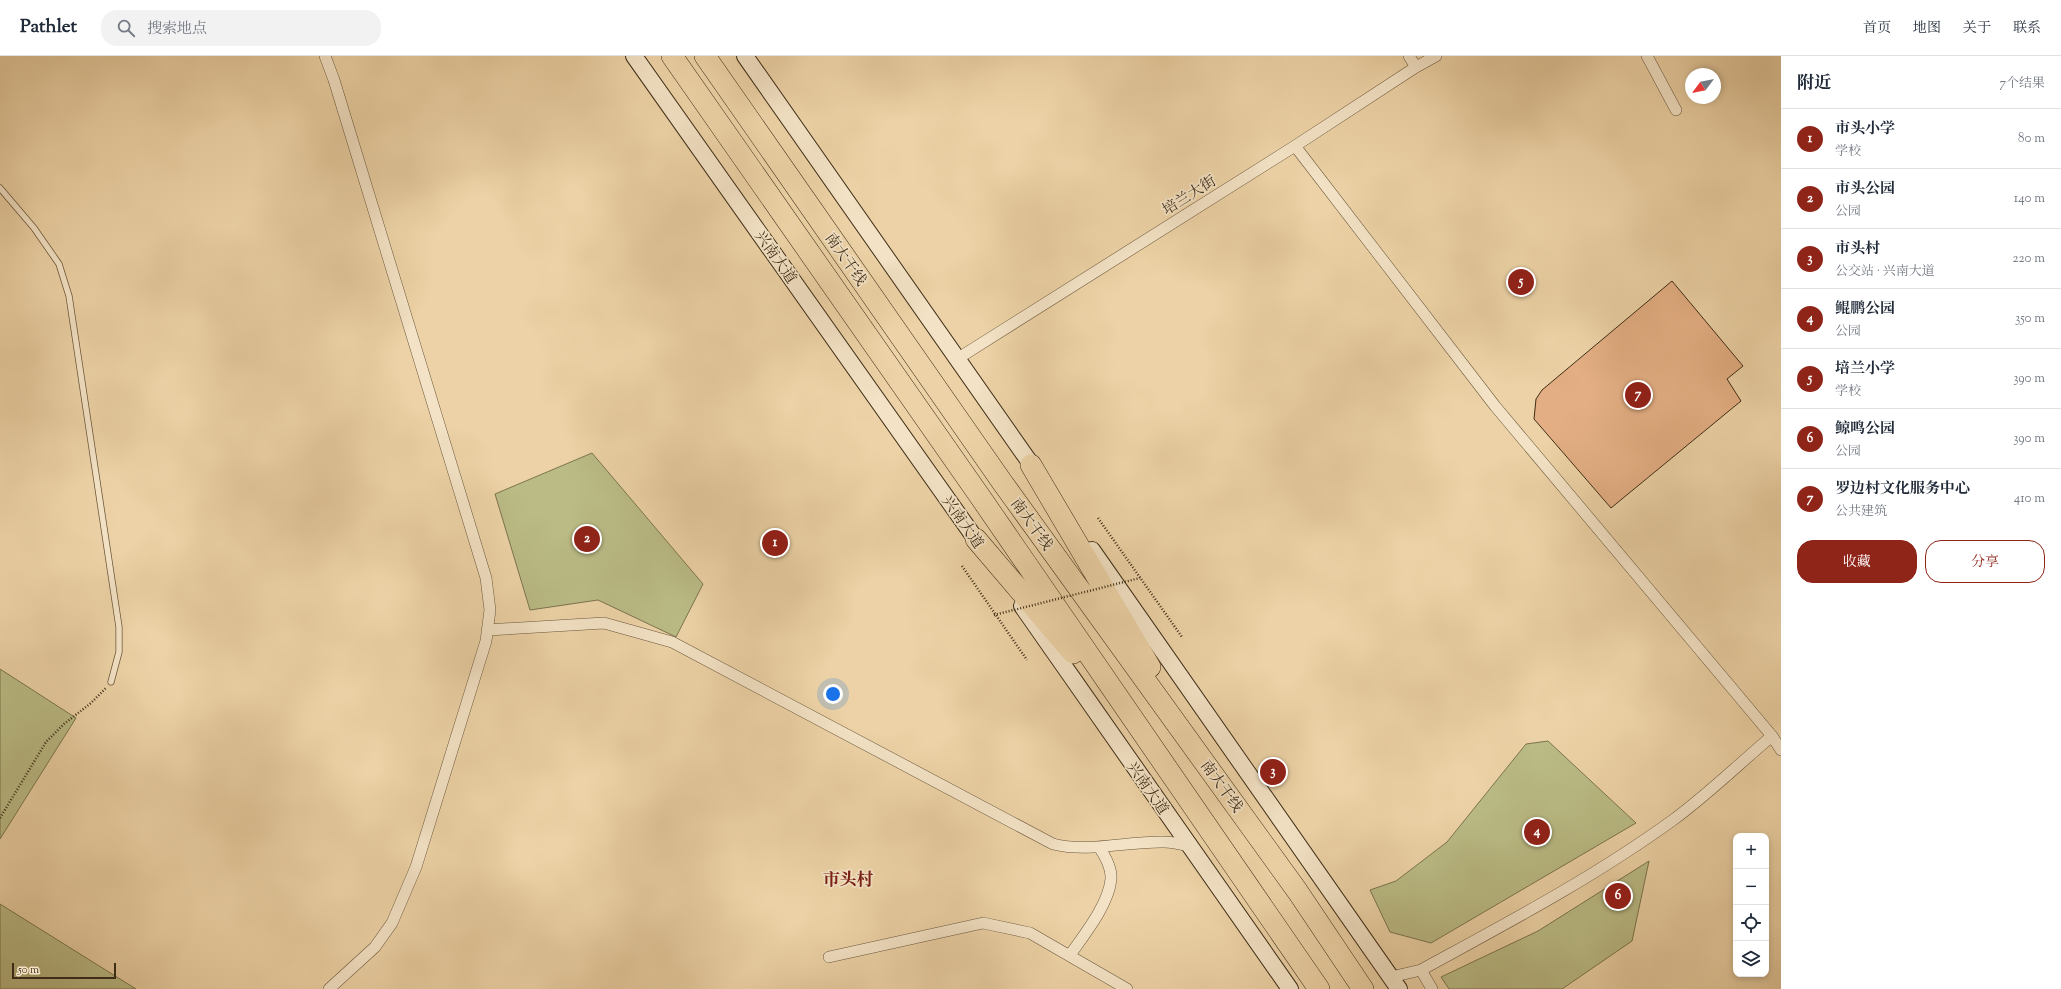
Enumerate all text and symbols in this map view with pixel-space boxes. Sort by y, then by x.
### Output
search box [101,10,381,46]
text: Pathlet [20,14,77,41]
icon: search [115,17,137,39]
text: 搜索地点 [147,19,207,40]
text: 首页 [1863,19,1891,39]
text: 地图 [1913,19,1941,39]
text: 关于 [1963,19,1991,39]
text: 联系 [2013,19,2041,39]
north arrow [1685,68,1721,104]
text: 附近 [1797,72,1831,96]
text: 7个结果 [1999,75,2045,93]
text: 市头小学 [1835,119,1895,140]
text: 1 [1808,130,1812,148]
text: 80 m [2018,130,2045,148]
text: 学校 [1835,143,1861,161]
street label: 培兰大街 [1159,171,1221,221]
text: 市头公园 [1835,179,1895,200]
text: 2 [1807,190,1813,208]
text: 140 m [2014,190,2045,208]
text: 公园 [1835,203,1861,221]
street label: 兴南大道 [749,227,801,288]
street label: 南大干线 [819,229,871,290]
text: 市头村 [1835,239,1880,260]
text: 3 [1807,250,1813,268]
text: 220 m [2012,250,2045,268]
text: 公交站 · 兴南大道 [1835,263,1935,281]
pin: 5 [1508,267,1534,297]
text: 鲲鹏公园 [1835,299,1895,320]
text: 4 [1807,310,1813,328]
text: 350 m [2015,310,2045,328]
text: 公园 [1835,323,1861,341]
text: 培兰小学 [1835,359,1895,380]
text: 5 [1808,370,1812,388]
text: 390 m [2013,370,2045,388]
pin: 7 [1625,380,1651,410]
text: 学校 [1835,383,1861,401]
text: 鲸鸣公园 [1835,419,1895,440]
text: 6 [1807,430,1813,448]
text: 390 m [2013,430,2045,448]
text: 公园 [1835,443,1861,461]
text: 罗边村文化服务中心 [1835,479,1970,500]
text: 7 [1807,490,1813,508]
text: 410 m [2014,490,2045,508]
street label: 兴南大道 [936,492,988,553]
street label: 南大干线 [1005,494,1057,555]
text: 公共建筑 [1835,503,1887,521]
pin: 2 [574,524,600,554]
pin: 1 [762,528,788,558]
button: 收藏 [1797,540,1917,583]
button: 分享 [1925,540,2045,583]
your location [823,684,843,704]
street label: 南大干线 [1195,756,1247,817]
pin: 3 [1260,757,1286,787]
street label: 兴南大道 [1121,758,1173,819]
pin: 4 [1524,817,1550,847]
map controls [1733,833,1769,977]
button: + [1733,833,1769,869]
district label: 市头村 [823,869,874,893]
button: − [1733,869,1769,905]
pin: 6 [1605,881,1631,911]
button: locate [1733,905,1769,941]
button: layers [1733,941,1769,977]
scale bar [12,961,116,980]
text: 50 m [18,962,39,978]

